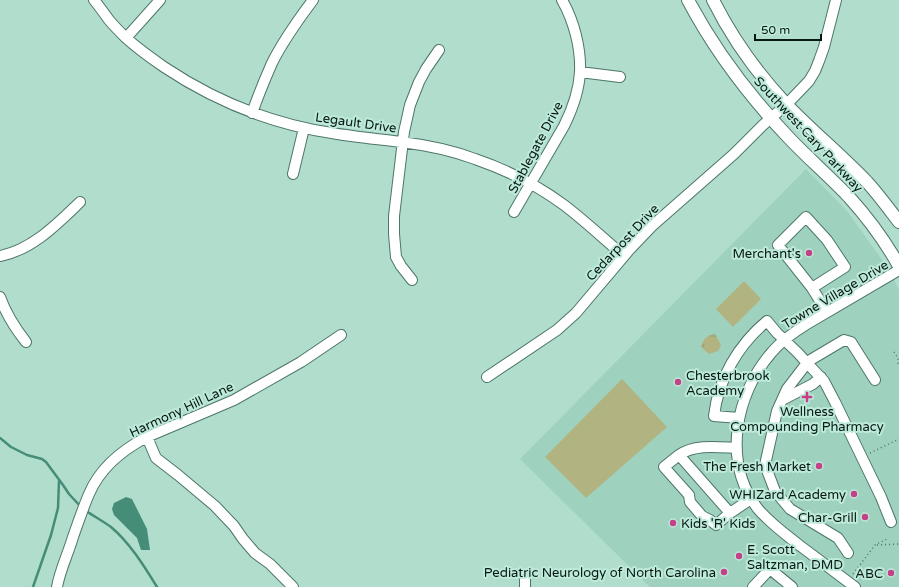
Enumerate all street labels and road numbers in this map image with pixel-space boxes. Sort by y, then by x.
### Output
street label: Southwest Cary Parkway [750,73,866,196]
street label: Stablegate Drive [505,99,567,196]
street label: Legault Drive [314,109,397,137]
street label: Cedarpost Drive [583,201,662,284]
street label: Towne Village Drive [780,257,891,333]
street label: Harmony Hill Lane [127,379,236,441]

